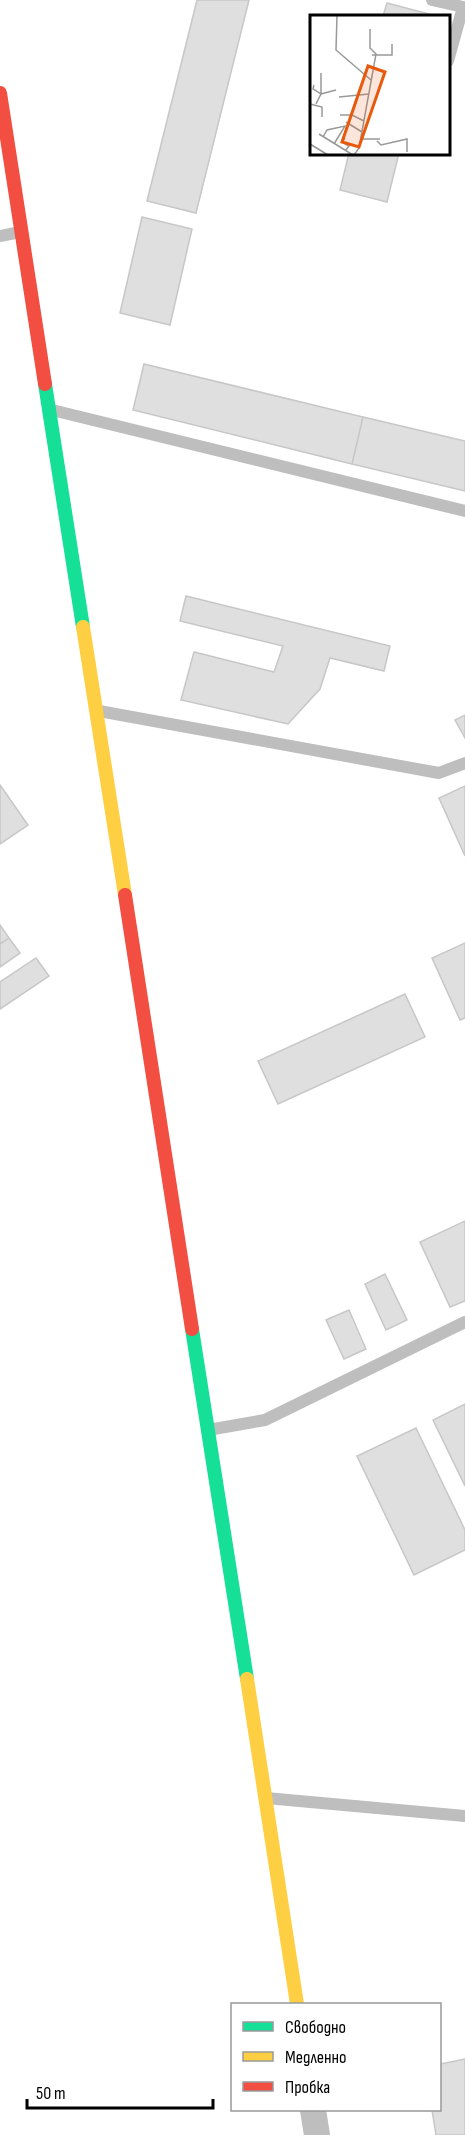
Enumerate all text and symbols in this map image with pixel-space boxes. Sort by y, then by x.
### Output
inset map [310,15,450,154]
legend [231,2003,441,2111]
text: Свободно [285,2017,346,2038]
text: Медленно [285,2047,347,2068]
scale bar [27,2072,213,2110]
text: Пробка [285,2077,330,2098]
text: 50 m [36,2083,66,2104]

